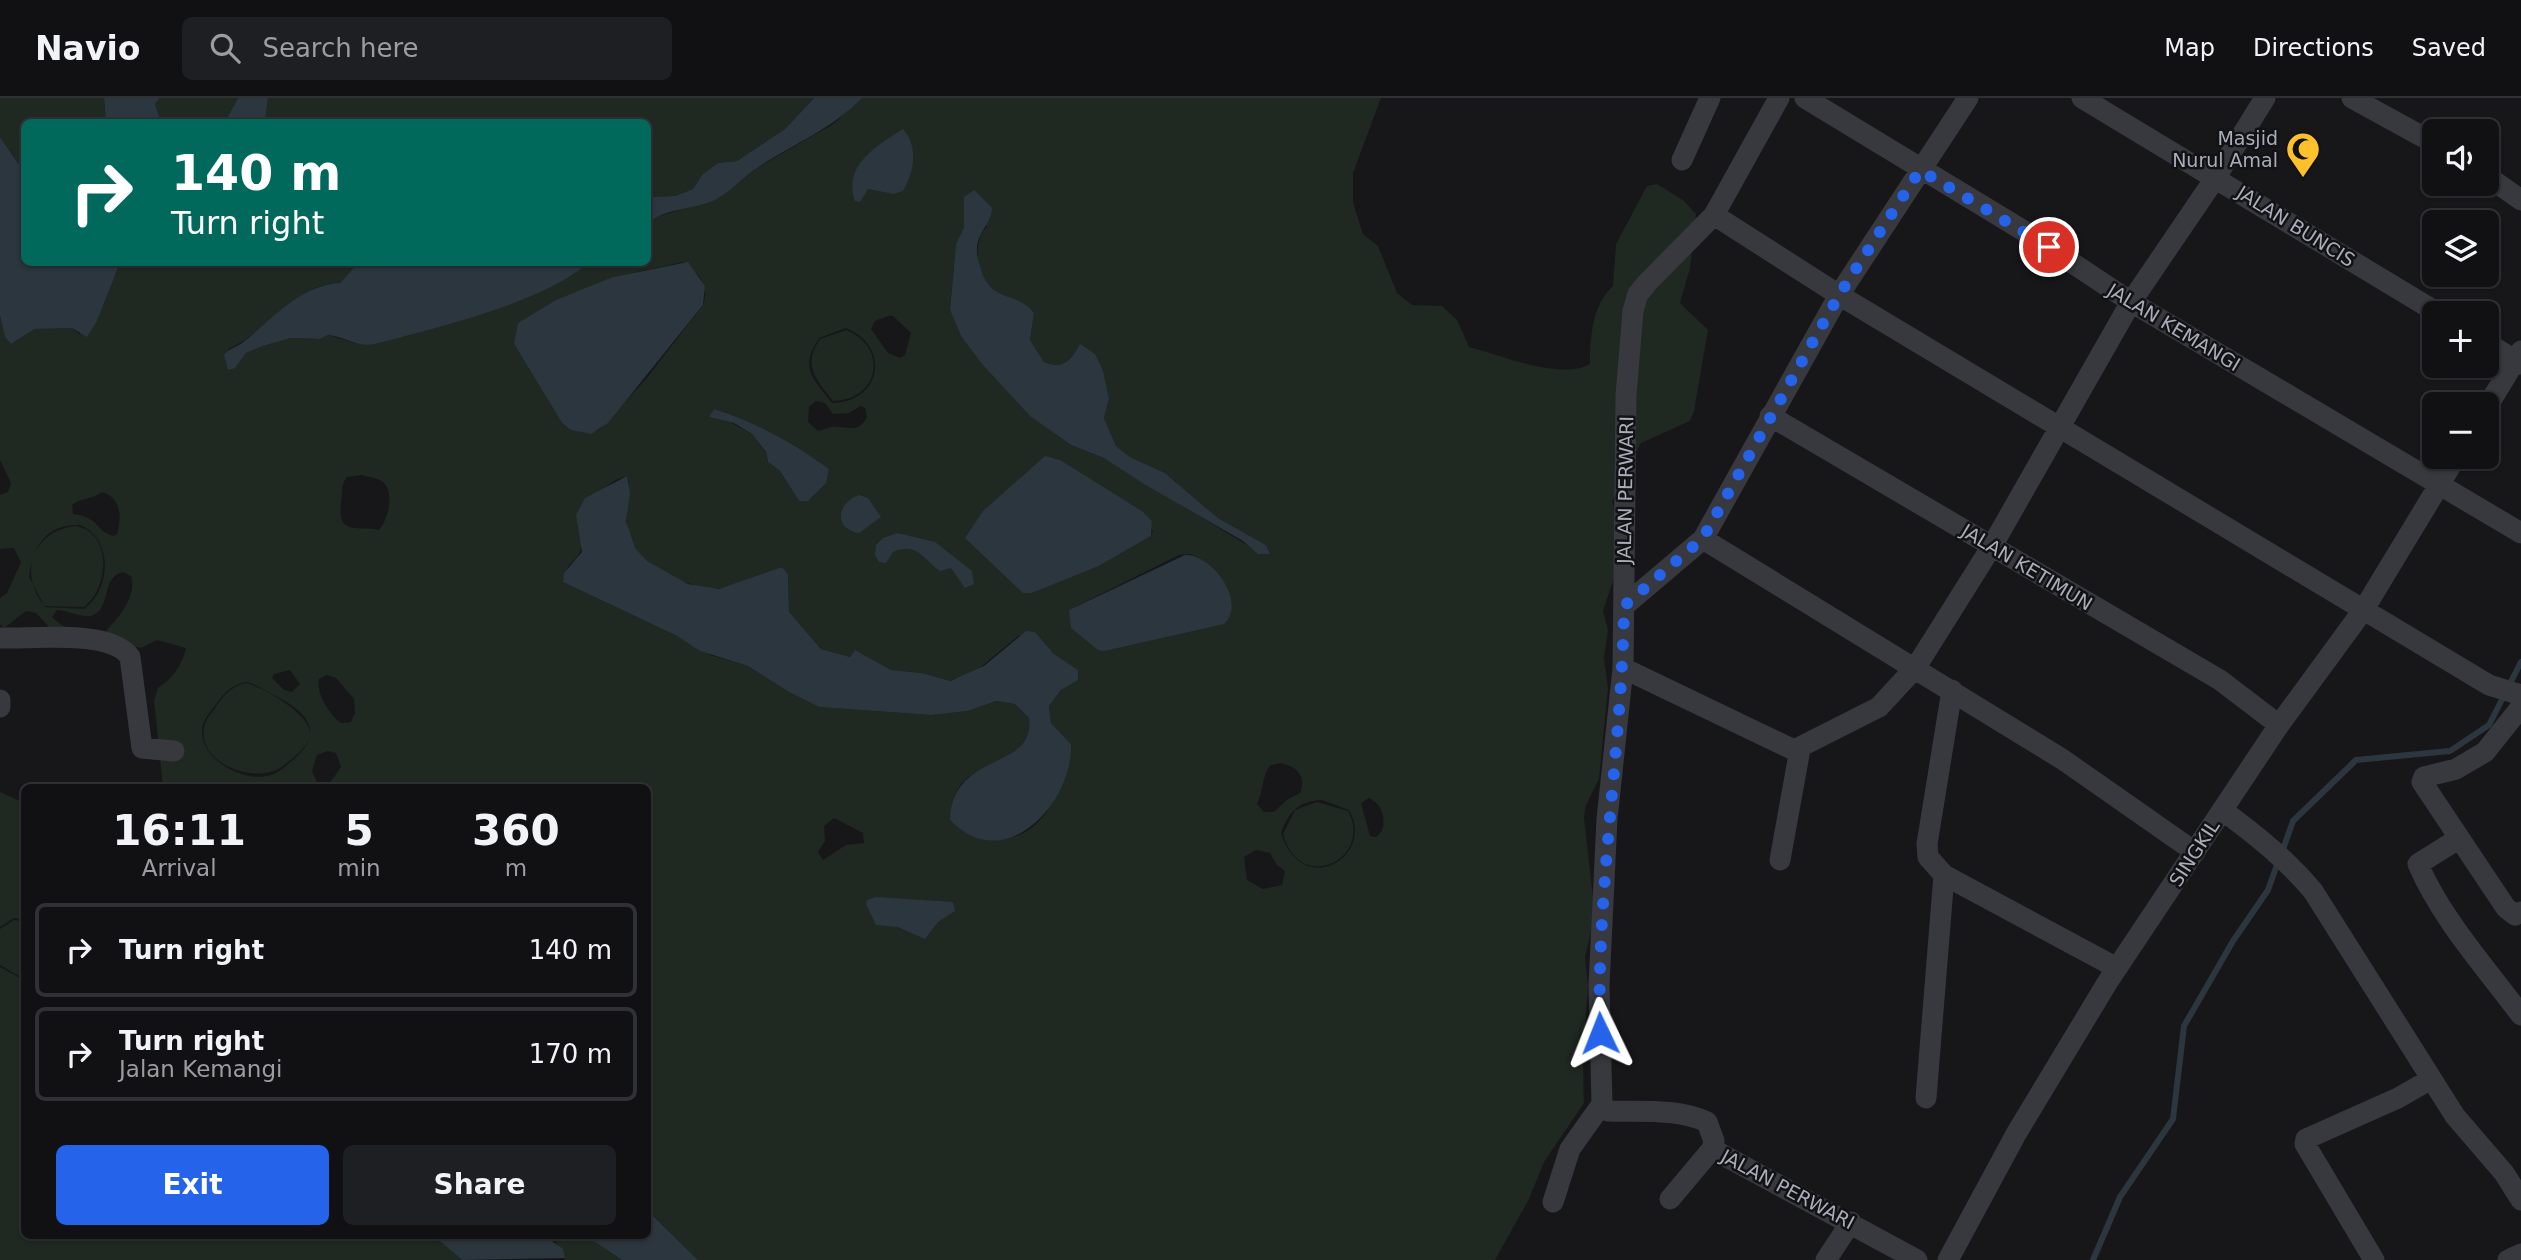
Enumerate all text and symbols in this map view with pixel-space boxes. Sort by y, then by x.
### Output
search box [182,17,672,80]
text: Navio [35,29,140,68]
icon: search [206,29,244,67]
text: Search here [262,33,419,63]
text: Map [2164,34,2215,62]
text: Directions [2253,34,2374,62]
text: Saved [2412,34,2486,62]
map controls [2422,119,2499,469]
button: sound [2422,119,2499,196]
place label: Masjid Nurul Amal [2172,127,2278,171]
mosque icon: Masjid Nurul Amal [2284,130,2322,179]
text: 140 m [171,145,341,202]
icon: right [56,147,147,238]
street label: JALAN BUNCIS [2232,180,2359,271]
text: Turn right [171,204,324,242]
button: layers [2422,210,2499,287]
pin [2019,217,2079,277]
icon: arrive [2030,228,2068,266]
street label: JALAN KEMANGI [2103,278,2244,375]
button: + [2422,301,2499,378]
button: − [2422,392,2499,469]
street label: JALAN PERWARI [1613,416,1637,565]
street label: JALAN KETIMUN [1957,519,2096,615]
text: 16:11 [112,806,246,855]
text: 5 [344,806,374,855]
text: 360 [472,806,560,855]
street label: SINGKIL [2164,815,2224,891]
text: Arrival [142,855,217,881]
text: min [337,855,381,881]
text: m [505,855,527,881]
icon: right [60,931,98,969]
text: Turn right [119,935,264,965]
text: 140 m [529,935,612,965]
position arrow [1563,996,1637,1070]
text: Turn right [119,1026,264,1056]
icon: right [60,1035,98,1073]
text: 170 m [529,1039,612,1069]
text: Jalan Kemangi [119,1056,282,1082]
street label: JALAN PERWARI [1717,1144,1858,1233]
button: Exit [56,1145,329,1225]
button: Share [343,1145,616,1225]

